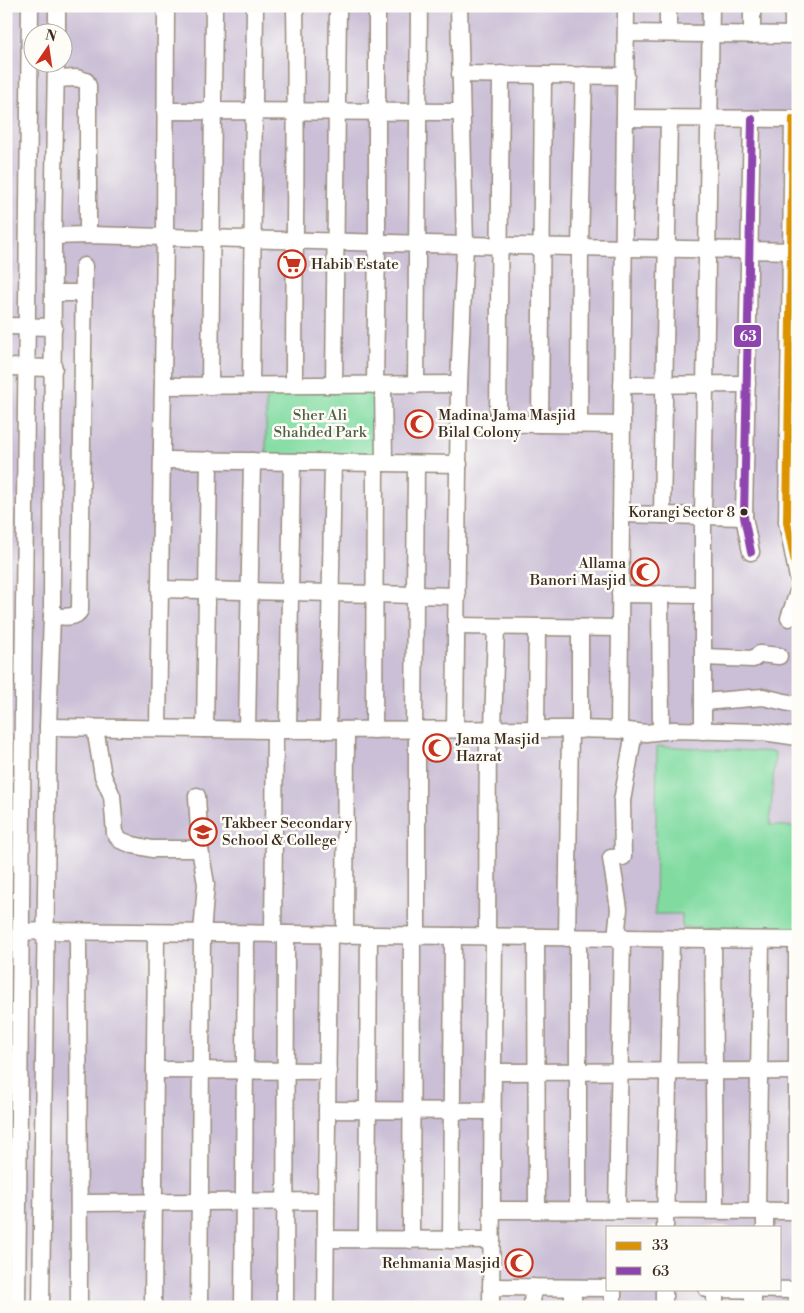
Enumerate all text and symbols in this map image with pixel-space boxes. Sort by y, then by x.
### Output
north arrow [22,22,72,72]
text: N [43,26,58,46]
supermarket icon: Habib Estate [277,249,307,279]
place label: Habib Estate [311,255,399,274]
line badge: 63 [733,324,762,348]
text: 63 [739,328,757,346]
park label: Sher Ali Shahded Park [274,406,368,442]
place label: Madina Jama Masjid Bilal Colony [437,406,576,442]
mosque icon: Madina Jama Masjid Bilal Colony [404,409,434,439]
place label: Korangi Sector 8 [629,504,735,522]
marker: Korangi Sector 8 [739,507,749,517]
place label: Allama Banori Masjid [529,554,626,590]
mosque icon: Allama Banori Masjid [630,557,660,587]
place label: Jama Masjid Hazrat [455,730,540,766]
mosque icon: Jama Masjid Hazrat [422,733,452,763]
place label: Takbeer Secondary School & College [222,814,353,850]
school or university icon: Takbeer Secondary School & College [188,817,218,847]
legend [606,1226,782,1290]
text: 33 [652,1236,669,1255]
mosque icon: Rehmania Masjid [504,1248,534,1278]
place label: Rehmania Masjid [382,1254,500,1273]
text: 63 [652,1262,669,1281]

